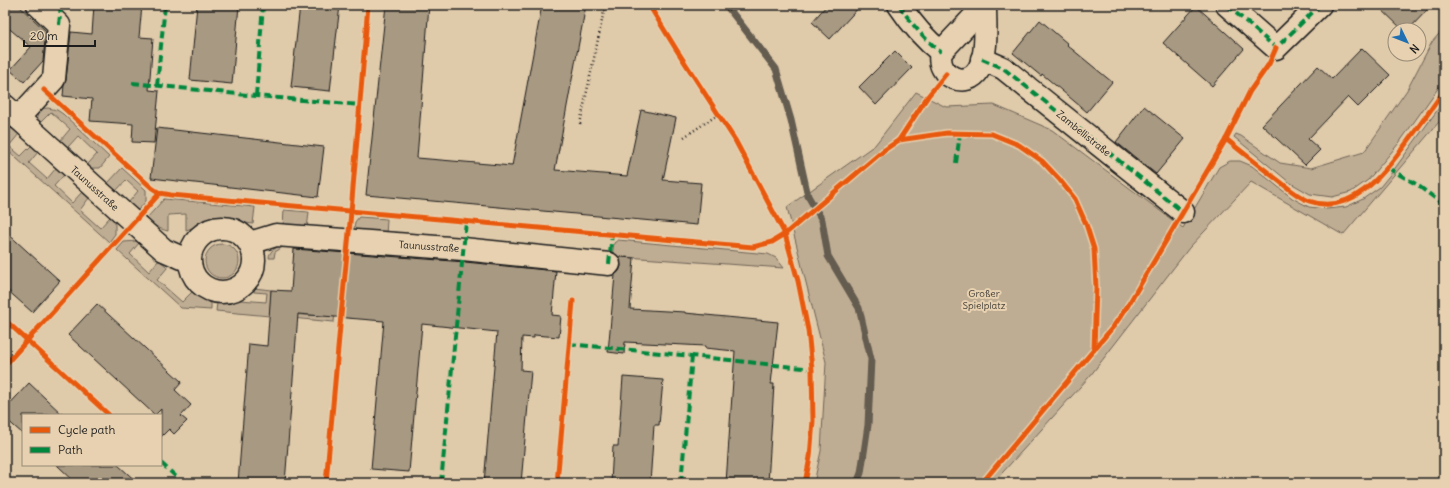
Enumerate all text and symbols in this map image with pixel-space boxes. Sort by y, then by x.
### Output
scale bar [24,22,95,48]
north arrow [1387,22,1427,62]
text: 20 m [30,28,58,43]
text: N [1407,41,1422,56]
street label: Zambellistraße [1054,108,1113,159]
street label: Taunusstraße [68,163,122,213]
street label: Taunusstraße [398,238,460,255]
park label: Großer Spielplatz [963,287,1006,312]
legend [22,414,162,466]
text: Cycle path [58,422,115,437]
text: Path [58,442,83,457]

